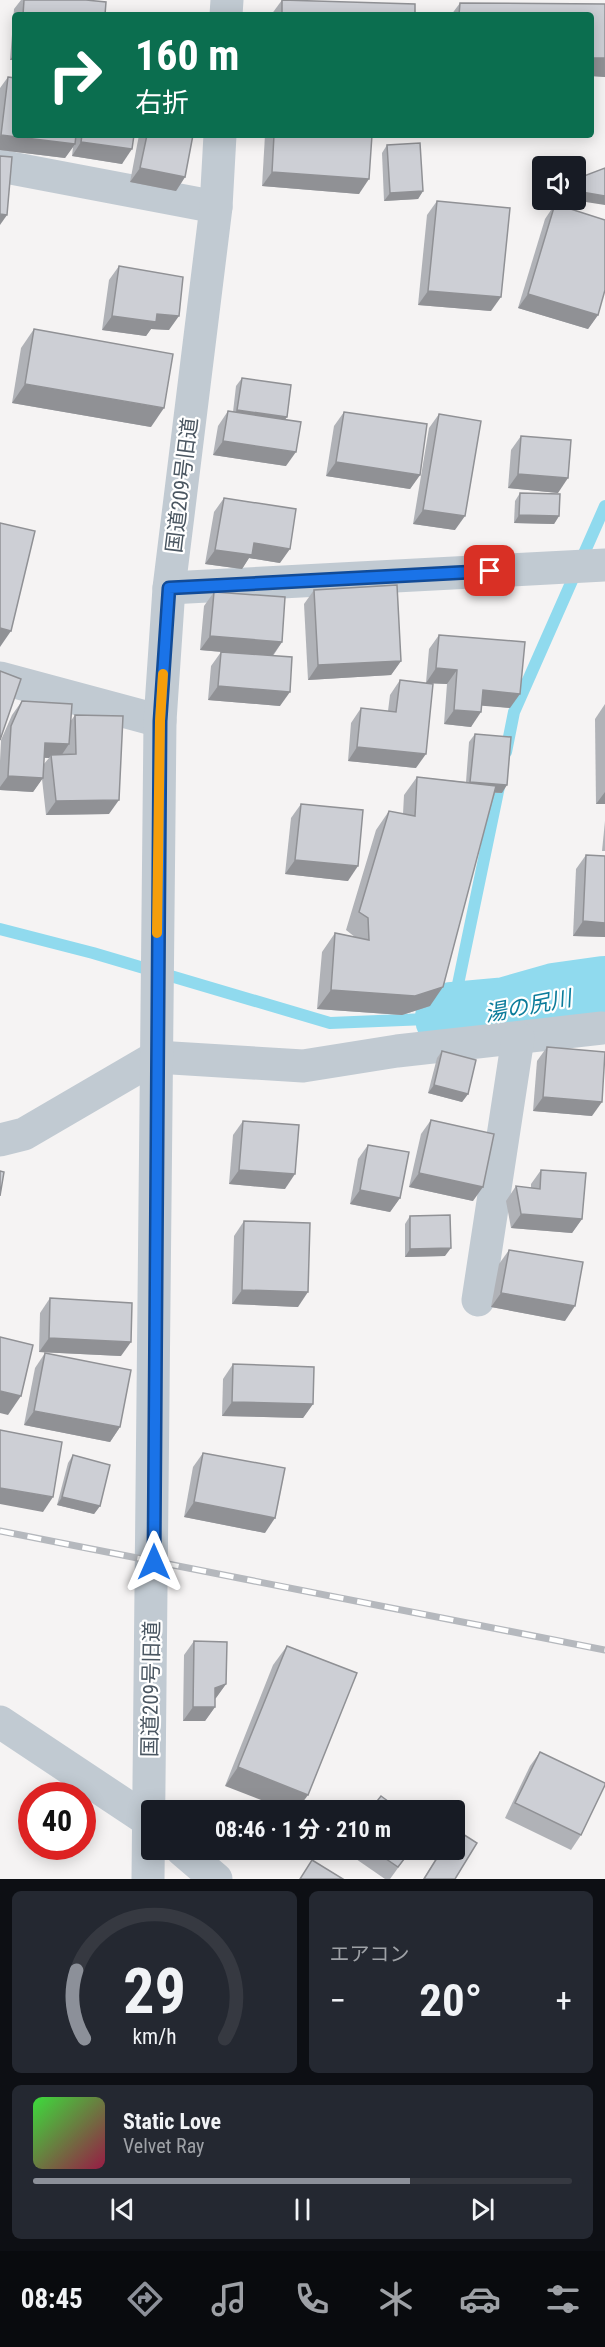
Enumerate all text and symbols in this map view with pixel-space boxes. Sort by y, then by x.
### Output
text: 160 m [135,31,240,80]
icon: right [36,36,114,114]
text: 右折 [135,87,189,119]
map controls [532,156,586,210]
button: sound [532,156,586,210]
street label: 国道209号旧道 [162,416,202,554]
pin [464,545,515,596]
icon: arrive [473,554,506,587]
water label: 湯の尻川 [482,985,576,1027]
position arrow [122,1530,186,1594]
street label: 国道209号旧道 [138,1621,164,1757]
speed limit sign: 40 [18,1782,96,1860]
text: 08:46 · 1 分 · 210 m [215,1817,391,1842]
text: エアコン [330,1942,410,1966]
text: 29 [123,1955,186,2028]
text: 20° [419,1974,482,2027]
text: − [330,1981,346,2020]
text: + [556,1981,572,2020]
text: km/h [132,2024,176,2049]
text: Static Love [123,2109,221,2134]
text: Velvet Ray [123,2134,204,2158]
icon: previous [106,2193,139,2226]
icon: pause [286,2193,319,2226]
icon: next [466,2193,499,2226]
icon: directions [124,2278,166,2320]
icon: music [208,2278,250,2320]
icon: phone [291,2278,333,2320]
icon: climate [375,2278,417,2320]
icon: car [459,2278,501,2320]
icon: filters [542,2278,584,2320]
text: 08:45 [21,2283,83,2315]

